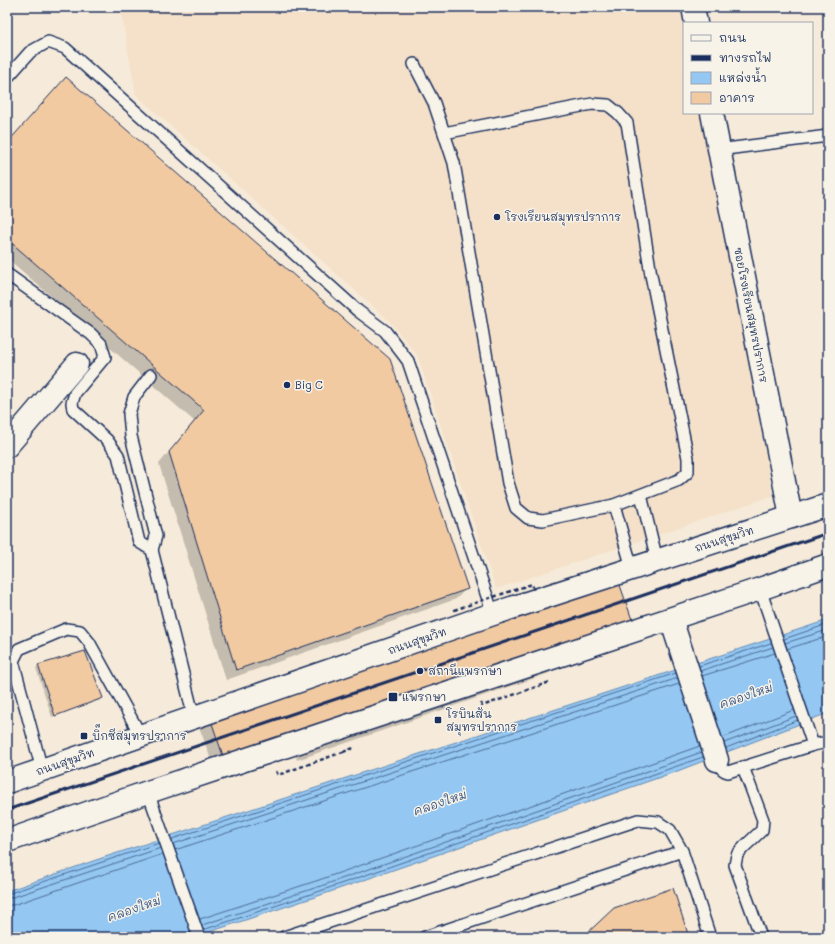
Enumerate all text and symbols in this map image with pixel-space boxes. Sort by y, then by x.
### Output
legend [683,22,813,114]
text: ถนน [719,29,747,45]
text: ทางรถไฟ [719,49,772,65]
text: แหล่งน้ำ [719,67,767,85]
text: อาคาร [719,89,755,105]
place label: โรงเรียนสมุทรปราการ [504,209,621,227]
marker: โรงเรียนสมุทรปราการ [492,212,502,222]
street label: ซอยโรงเรียนสมุทรปราการ [728,246,772,385]
place label: Big C [295,377,323,392]
marker: Big C [282,380,292,390]
street label: ถนนสุขุมวิท [692,522,756,558]
street label: ถนนสุขุมวิท [385,623,449,660]
place label: สถานีแพรกษา [428,663,502,678]
marker: สถานีแพรกษา [415,666,425,676]
water label: คลองใหม่ [717,678,775,712]
place label: แพรกษา [402,689,446,704]
marker: แพรกษา [387,691,399,703]
place label: โรบินสัน สมุทรปราการ [445,706,517,737]
marker: โรบินสัน สมุทรปราการ [433,715,443,725]
place label: บิ๊กซีสมุทรปราการ [92,723,187,746]
marker: บิ๊กซีสมุทรปราการ [79,731,89,741]
street label: ถนนสุขุมวิท [33,744,97,781]
water label: คลองใหม่ [411,785,469,819]
water label: คลองใหม่ [105,891,163,925]

